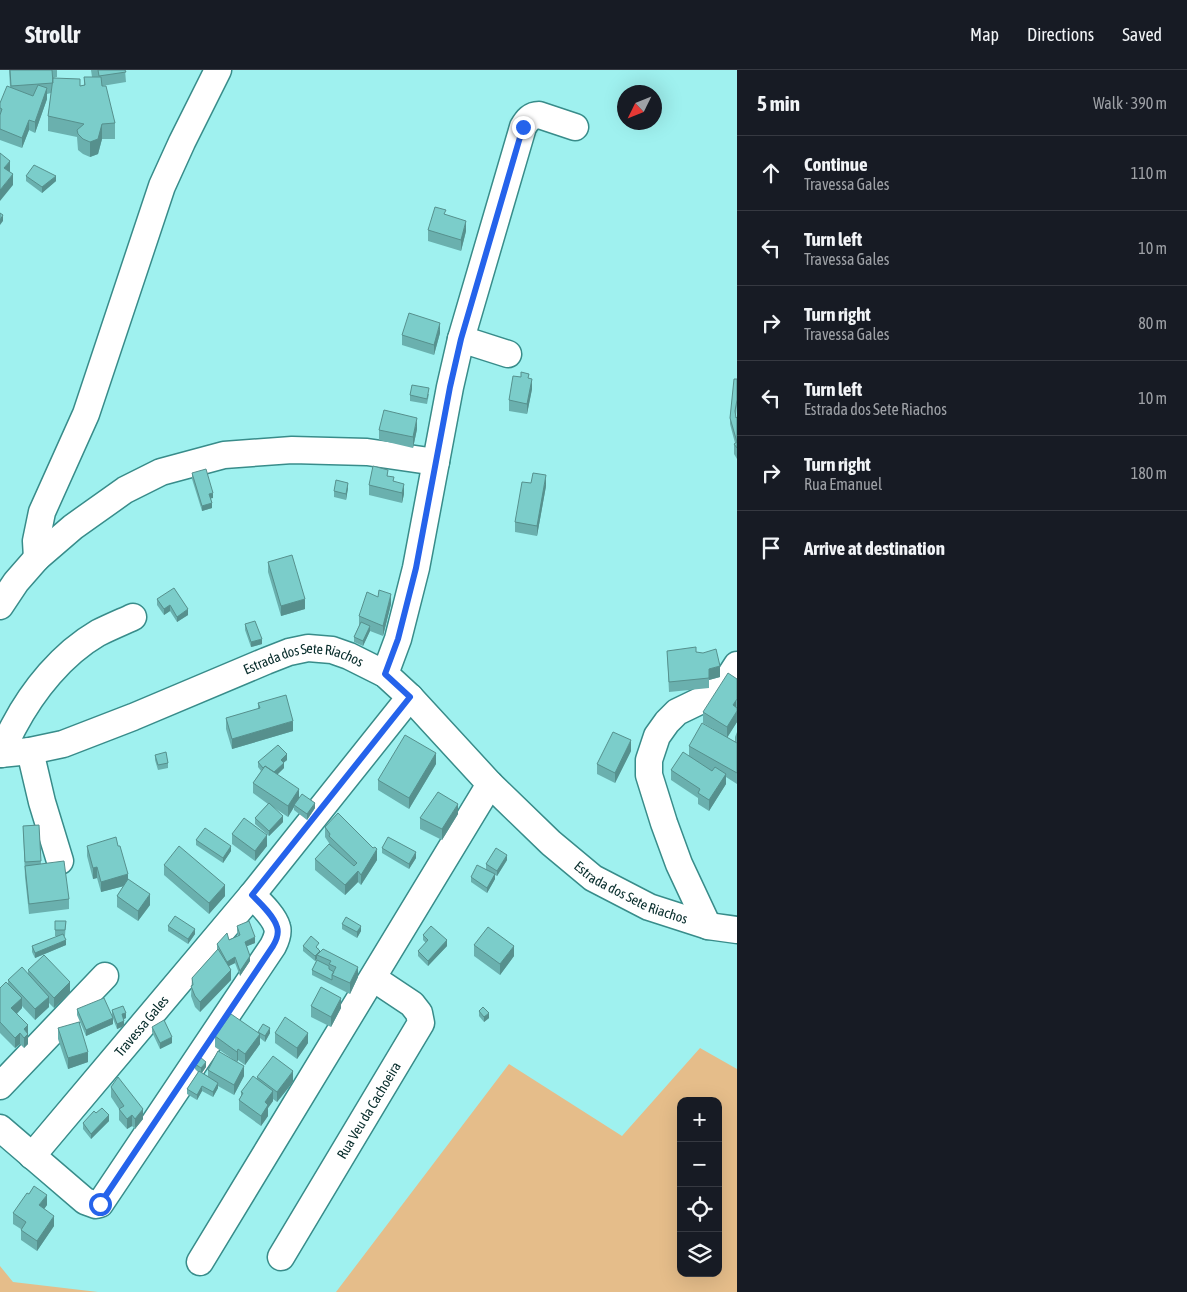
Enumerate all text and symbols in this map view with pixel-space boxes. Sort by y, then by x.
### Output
text: Strollr [25,21,80,48]
text: Map [970,24,999,45]
text: Directions [1027,24,1094,45]
text: Saved [1122,24,1162,45]
north arrow [617,85,662,130]
text: 5 min [757,91,800,115]
text: Walk · 390 m [1093,94,1167,112]
route end [512,116,535,139]
text: Continue [804,153,868,175]
icon: ahead [757,159,785,187]
text: 110 m [1131,164,1167,182]
text: Travessa Gales [804,175,889,193]
text: Turn left [804,228,862,250]
icon: left [757,234,785,262]
text: 10 m [1138,239,1167,257]
text: Travessa Gales [804,250,889,268]
text: Turn right [804,303,871,325]
icon: right [757,309,785,337]
text: 80 m [1138,314,1167,332]
text: Travessa Gales [804,325,889,343]
text: Turn left [804,378,862,400]
icon: left [757,384,785,412]
text: 10 m [1138,389,1167,407]
text: Estrada dos Sete Riachos [804,400,947,418]
text: Turn right [804,453,871,475]
icon: right [757,459,785,487]
text: 180 m [1131,464,1167,482]
text: Rua Emanuel [804,475,882,493]
icon: arrive [757,534,785,562]
text: Arrive at destination [804,537,945,559]
street label: Estrada dos Sete Riachos [241,640,366,678]
street label: Estrada dos Sete Riachos [571,858,690,927]
street label: Travessa Gales [111,992,172,1060]
street label: Rua Veu da Cachoeira [334,1059,404,1162]
map controls [677,1097,722,1277]
button: + [677,1097,722,1142]
button: − [677,1142,722,1187]
button: locate [677,1187,722,1232]
route start [89,1193,112,1216]
button: layers [677,1232,722,1277]

